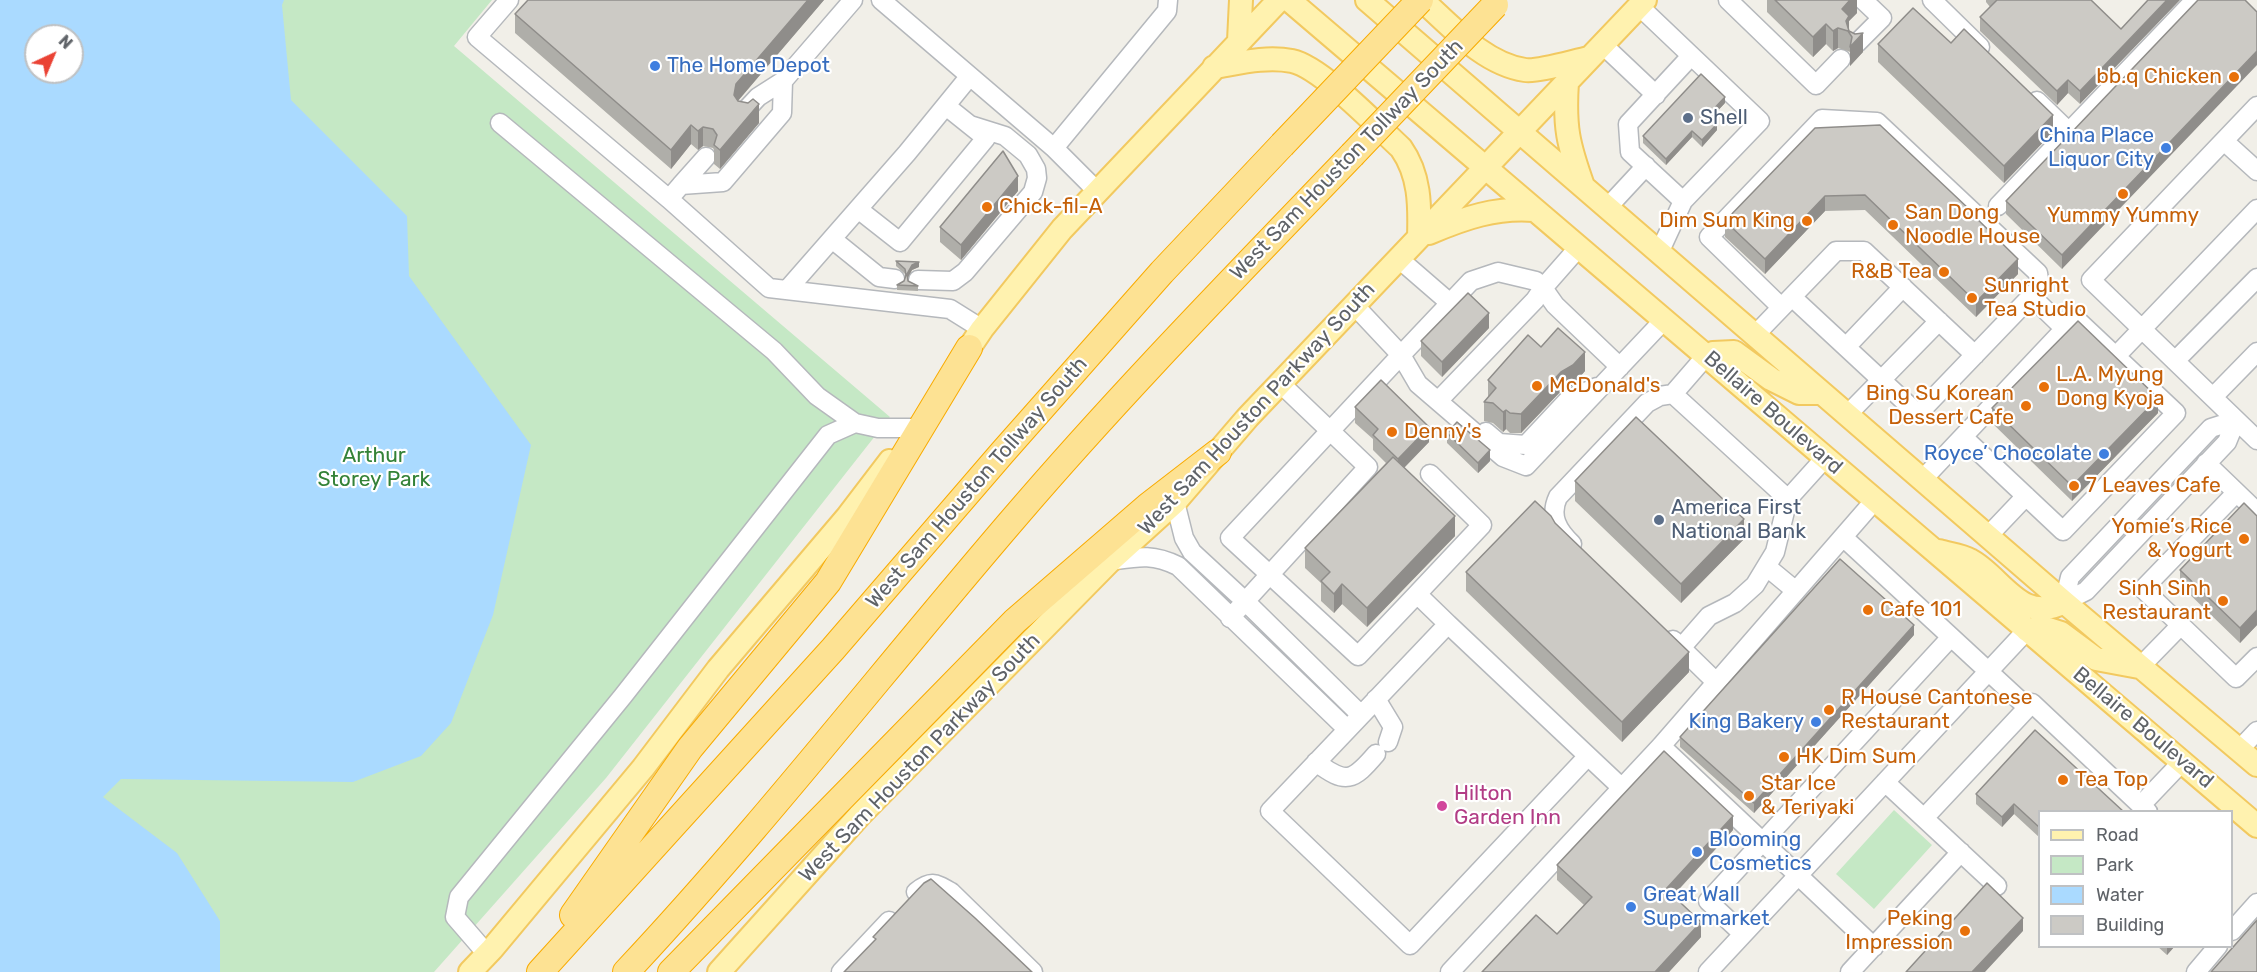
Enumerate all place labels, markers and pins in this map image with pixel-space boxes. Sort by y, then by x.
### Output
place label: The Home Depot [667,53,830,79]
marker: The Home Depot [648,59,662,73]
place label: bb.q Chicken [2096,64,2222,90]
marker: bb.q Chicken [2227,70,2241,84]
place label: Shell [1700,105,1748,131]
marker: Shell [1681,111,1695,125]
place label: China Place Liquor City [2039,123,2154,173]
marker: China Place Liquor City [2159,141,2173,155]
marker: Yummy Yummy [2116,187,2130,201]
place label: Chick-fil-A [999,194,1103,220]
marker: Chick-fil-A [980,200,994,214]
place label: San Dong Noodle House [1905,200,2040,250]
place label: Yummy Yummy [2047,203,2199,229]
place label: Dim Sum King [1659,208,1795,234]
marker: Dim Sum King [1800,214,1814,228]
marker: San Dong Noodle House [1886,218,1900,232]
place label: R&B Tea [1851,259,1932,285]
marker: R&B Tea [1937,265,1951,279]
place label: Sunright Tea Studio [1984,273,2086,323]
marker: Sunright Tea Studio [1965,291,1979,305]
place label: L.A. Myung Dong Kyoja [2056,362,2165,412]
place label: McDonald's [1549,373,1661,399]
marker: McDonald's [1530,379,1544,393]
marker: L.A. Myung Dong Kyoja [2037,380,2051,394]
place label: Bing Su Korean Dessert Cafe [1866,381,2014,431]
marker: Bing Su Korean Dessert Cafe [2019,399,2033,413]
place label: Denny's [1404,419,1482,445]
marker: Denny's [1385,425,1399,439]
place label: Royce’ Chocolate [1924,441,2092,467]
marker: Royce’ Chocolate [2097,447,2111,461]
place label: 7 Leaves Cafe [2086,473,2221,499]
marker: 7 Leaves Cafe [2067,479,2081,493]
place label: America First National Bank [1671,495,1806,545]
marker: America First National Bank [1652,513,1666,527]
place label: Yomie’s Rice & Yogurt [2111,514,2232,564]
marker: Yomie’s Rice & Yogurt [2237,532,2251,546]
place label: Sinh Sinh Restaurant [2102,576,2211,626]
marker: Sinh Sinh Restaurant [2216,594,2230,608]
place label: Cafe 101 [1880,597,1962,623]
marker: Cafe 101 [1861,603,1875,617]
place label: R House Cantonese Restaurant [1841,685,2033,735]
marker: R House Cantonese Restaurant [1822,703,1836,717]
place label: King Bakery [1689,709,1804,735]
marker: King Bakery [1809,715,1823,729]
place label: HK Dim Sum [1796,744,1916,770]
marker: HK Dim Sum [1777,750,1791,764]
place label: Tea Top [2075,767,2148,793]
place label: Star Ice & Teriyaki [1761,771,1854,821]
marker: Tea Top [2056,773,2070,787]
place label: Hilton Garden Inn [1454,781,1561,831]
marker: Star Ice & Teriyaki [1742,789,1756,803]
marker: Hilton Garden Inn [1435,799,1449,813]
place label: Blooming Cosmetics [1709,827,1812,877]
marker: Blooming Cosmetics [1690,845,1704,859]
place label: Great Wall Supermarket [1643,882,1769,932]
marker: Great Wall Supermarket [1624,900,1638,914]
place label: Peking Impression [1845,906,1953,956]
marker: Peking Impression [1958,924,1972,938]

